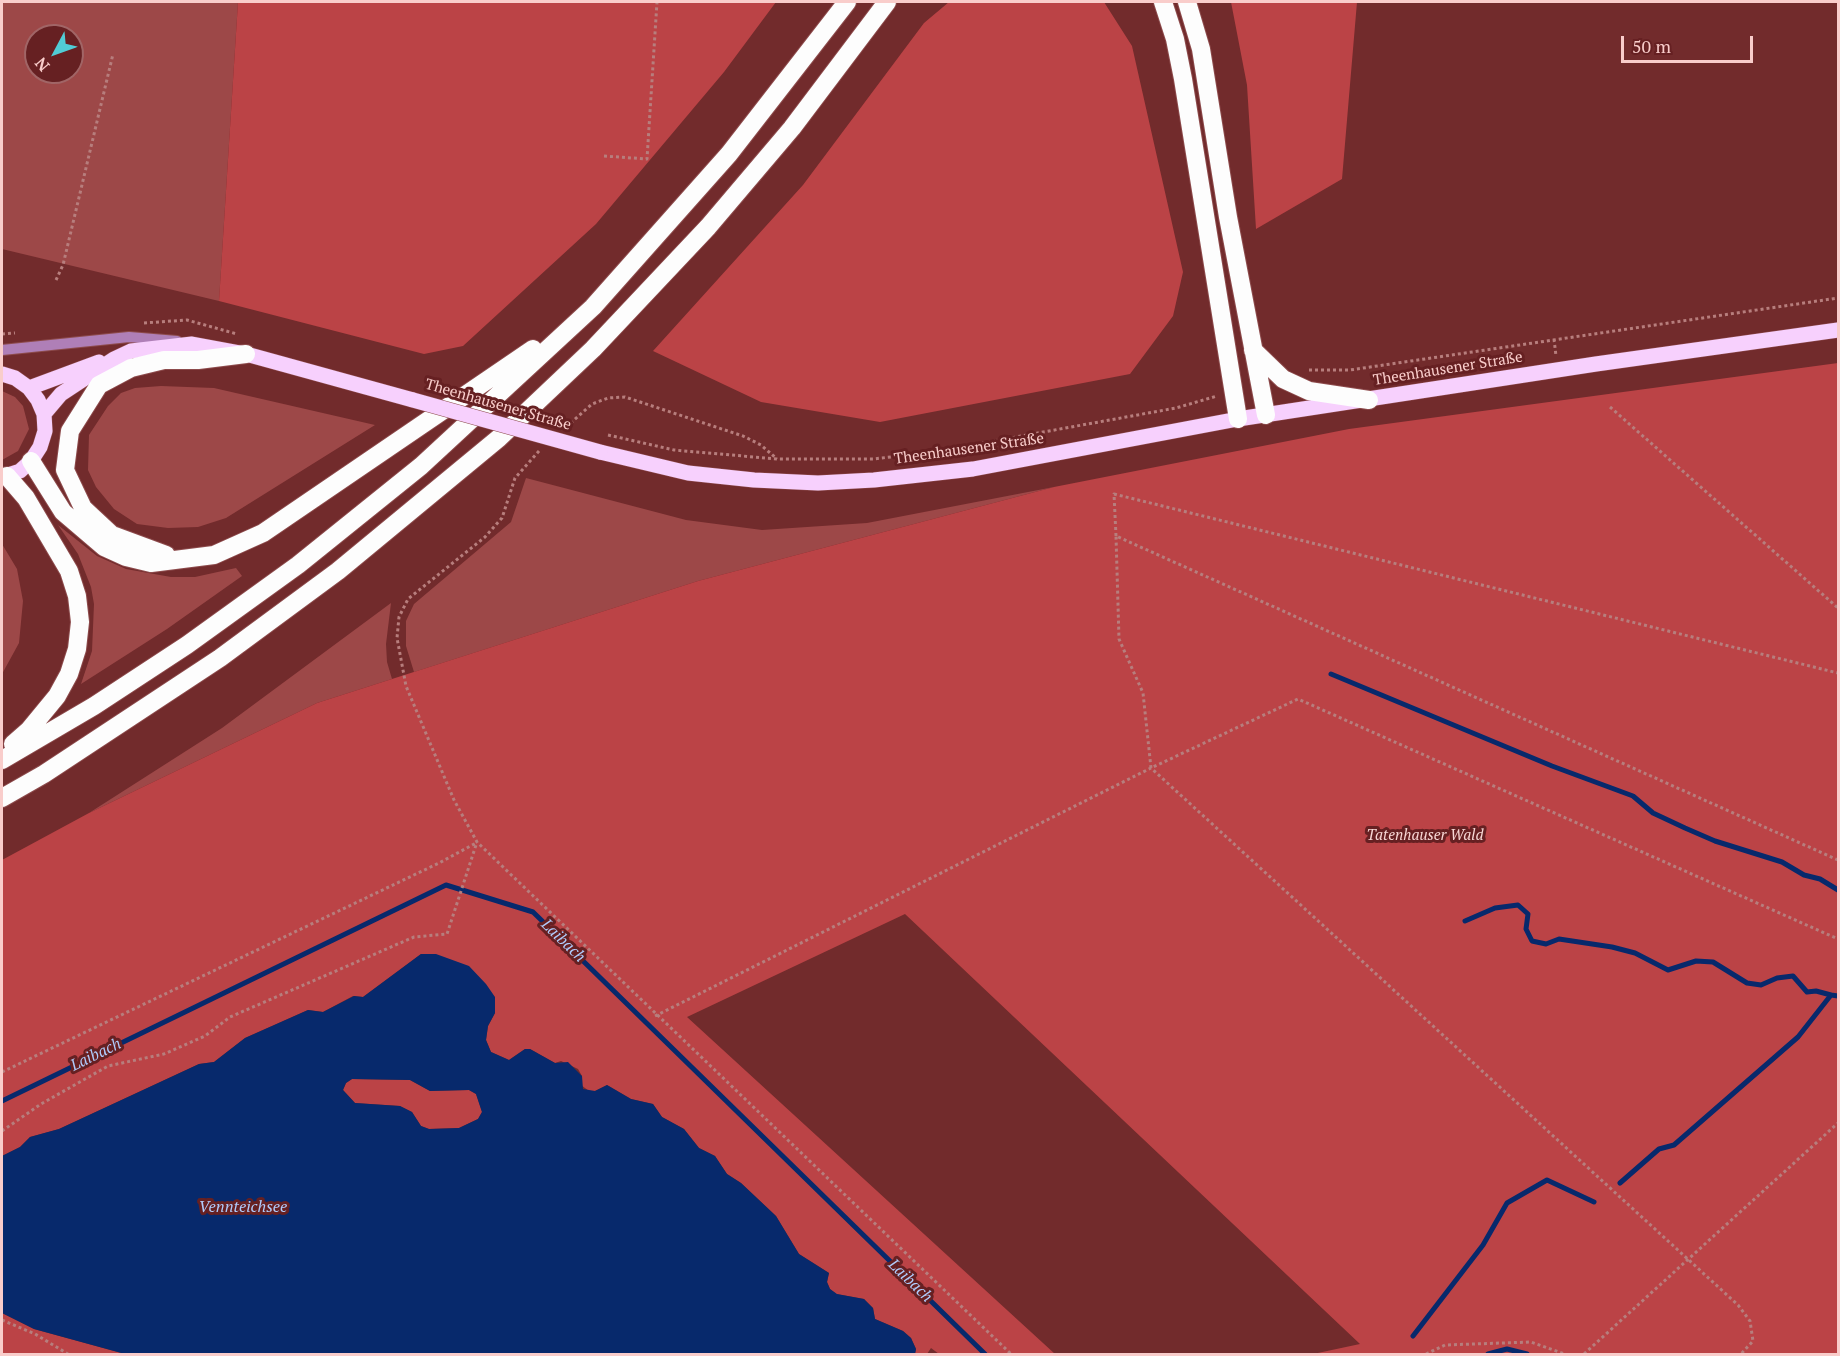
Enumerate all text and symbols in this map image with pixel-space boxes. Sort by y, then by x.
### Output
north arrow [24,24,84,84]
scale bar [1624,24,1756,62]
text: 50 m [1632,34,1671,58]
text: N [30,53,54,76]
street label: Theenhausener Straße [1372,348,1524,390]
street label: Theenhausener Straße [423,376,573,434]
street label: Theenhausener Straße [893,430,1045,468]
park label: Tatenhauser Wald [1366,827,1484,845]
water label: Laibach [537,915,589,967]
water label: Laibach [67,1035,125,1075]
water label: Vennteichsee [199,1197,287,1217]
water label: Laibach [884,1255,936,1307]

